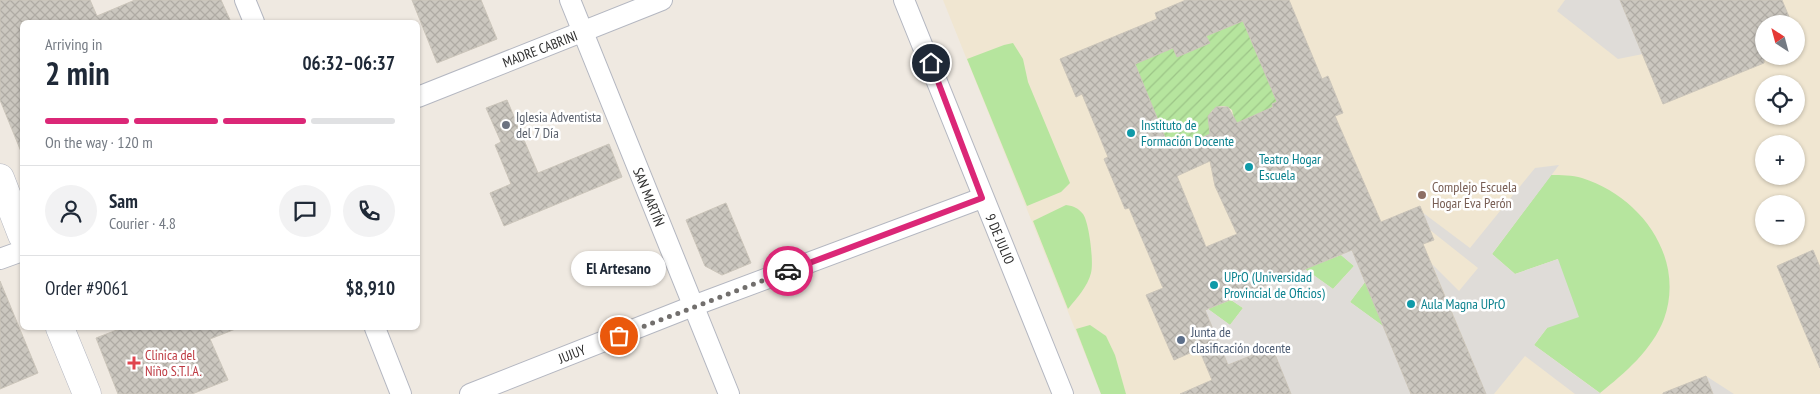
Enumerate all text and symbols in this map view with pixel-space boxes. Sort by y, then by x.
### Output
north arrow [1755,15,1805,65]
map controls [1755,15,1805,245]
street label: MADRE CABRINI [500,27,580,71]
text: Arriving in [45,34,102,54]
pin [910,42,952,84]
icon: home [917,49,945,77]
text: 06:32–06:37 [302,51,395,75]
text: 2 min [45,52,110,94]
button: locate [1755,75,1805,125]
place label: Iglesia Adventista del 7 Día [516,108,601,142]
place label: Instituto de Formación Docente [1141,116,1234,150]
marker: Iglesia Adventista del 7 Día [500,119,512,131]
marker: Instituto de Formación Docente [1125,127,1137,139]
text: On the way · 120 m [45,132,153,152]
button: + [1755,135,1805,185]
place label: Teatro Hogar Escuela [1259,150,1321,184]
marker: Teatro Hogar Escuela [1243,161,1255,173]
street label: SAN MARTÍN [629,165,669,229]
place label: Complejo Escuela Hogar Eva Perón [1432,178,1517,212]
button: person [45,185,97,237]
button: chat [279,185,331,237]
button: phone [343,185,395,237]
text: Sam [109,189,138,213]
marker: Complejo Escuela Hogar Eva Perón [1416,189,1428,201]
button: − [1755,195,1805,245]
street label: 9 DE JULIO [981,211,1019,267]
text: Courier · 4.8 [109,213,176,233]
courier [763,246,813,296]
callout: El Artesano [572,251,666,286]
icon: car [774,257,802,285]
text: El Artesano [586,258,651,278]
place label: UPrO (Universidad Provincial de Oficios) [1224,268,1326,302]
text: Order #9061 [45,276,129,300]
text: $8,910 [345,276,395,300]
marker: UPrO (Universidad Provincial de Oficios) [1208,279,1220,291]
place label: Aula Magna UPrO [1421,295,1506,313]
marker: Aula Magna UPrO [1405,298,1417,310]
pin [598,315,640,357]
icon: bag [605,322,633,350]
place label: Junta de clasificación docente [1190,323,1291,357]
marker: Junta de clasificación docente [1175,334,1187,346]
street label: JUJUY [555,340,589,368]
place label: Clinica del Niño S.T.I.A. [145,346,202,380]
marker: Clinica del Niño S.T.I.A. [127,356,141,370]

